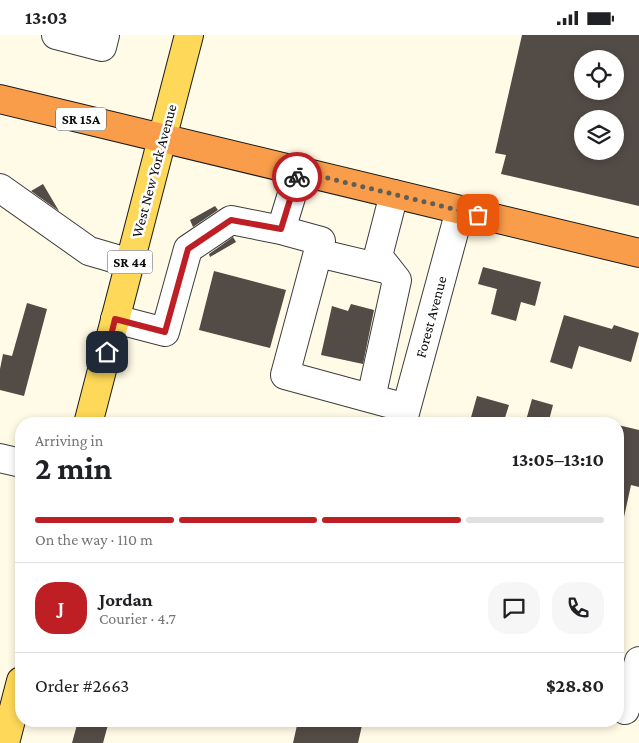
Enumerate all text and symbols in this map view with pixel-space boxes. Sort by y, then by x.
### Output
text: 13:03 [25,7,67,28]
map controls [574,50,624,160]
button: locate [574,50,624,100]
street label: West New York Avenue [129,102,180,239]
road number: SR 15A [56,107,106,131]
button: layers [574,110,624,160]
courier [272,152,322,202]
icon: bike [283,163,311,191]
pin [457,194,499,236]
icon: bag [464,201,492,229]
road number: SR 44 [108,251,152,273]
street label: Forest Avenue [412,274,450,360]
pin [86,331,128,373]
icon: home [93,338,121,366]
text: Arriving in [35,432,103,449]
text: 13:05–13:10 [512,449,604,470]
text: 2 min [35,450,112,486]
text: On the way · 110 m [35,531,153,548]
button: chat [488,582,540,634]
button: phone [552,582,604,634]
text: Jordan [99,589,153,610]
text: J [58,597,64,618]
text: Courier · 4.7 [99,610,176,627]
text: Order #2663 [35,675,129,696]
text: $28.80 [546,675,604,696]

